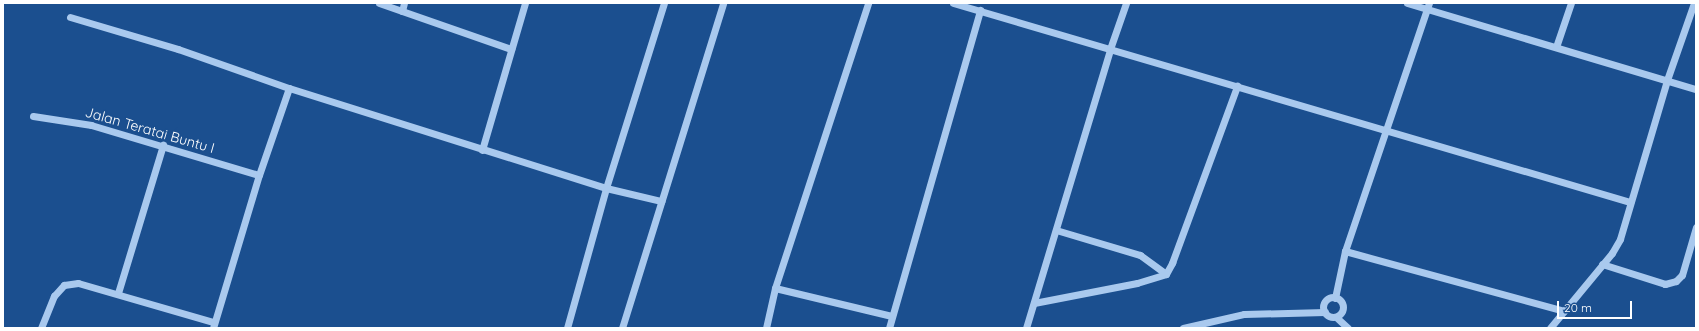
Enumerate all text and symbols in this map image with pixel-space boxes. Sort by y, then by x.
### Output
street label: Jalan Teratai Buntu I [83,103,217,157]
scale bar [1559,293,1634,319]
text: 20 m [1564,300,1592,315]

